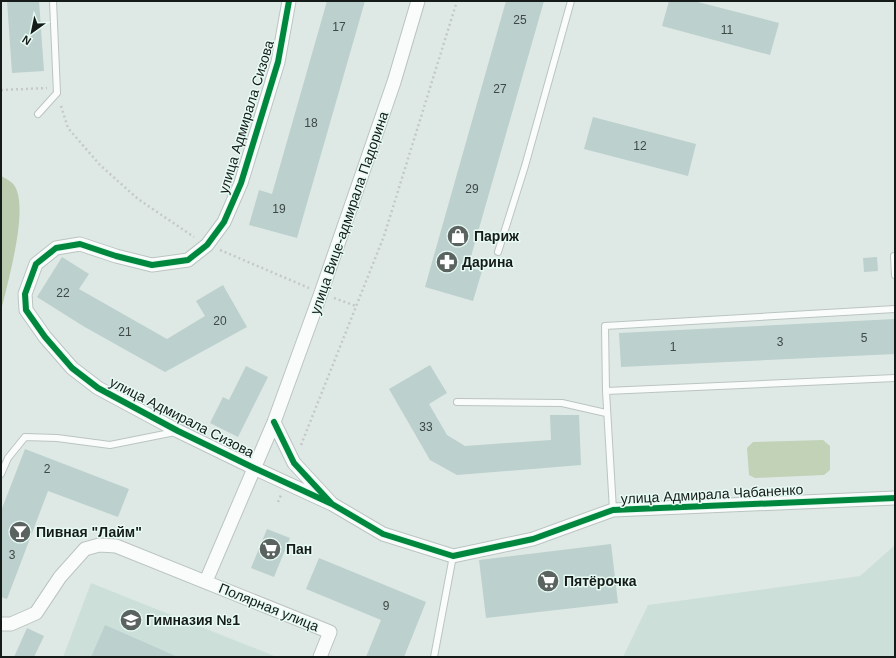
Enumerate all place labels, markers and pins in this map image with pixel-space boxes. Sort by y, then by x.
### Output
shop icon: Париж [445,223,471,249]
place label: Париж [474,228,520,244]
pharmacy icon: Дарина [434,249,460,275]
place label: Дарина [462,254,513,270]
bar icon: Пивная "Лайм" [7,519,33,545]
place label: Пивная "Лайм" [36,524,142,540]
supermarket icon: Пан [257,536,283,562]
place label: Пан [286,541,312,557]
supermarket icon: Пятёрочка [535,568,561,594]
place label: Пятёрочка [564,573,637,589]
school or university icon: Гимназия №1 [118,607,144,633]
place label: Гимназия №1 [146,612,240,628]

